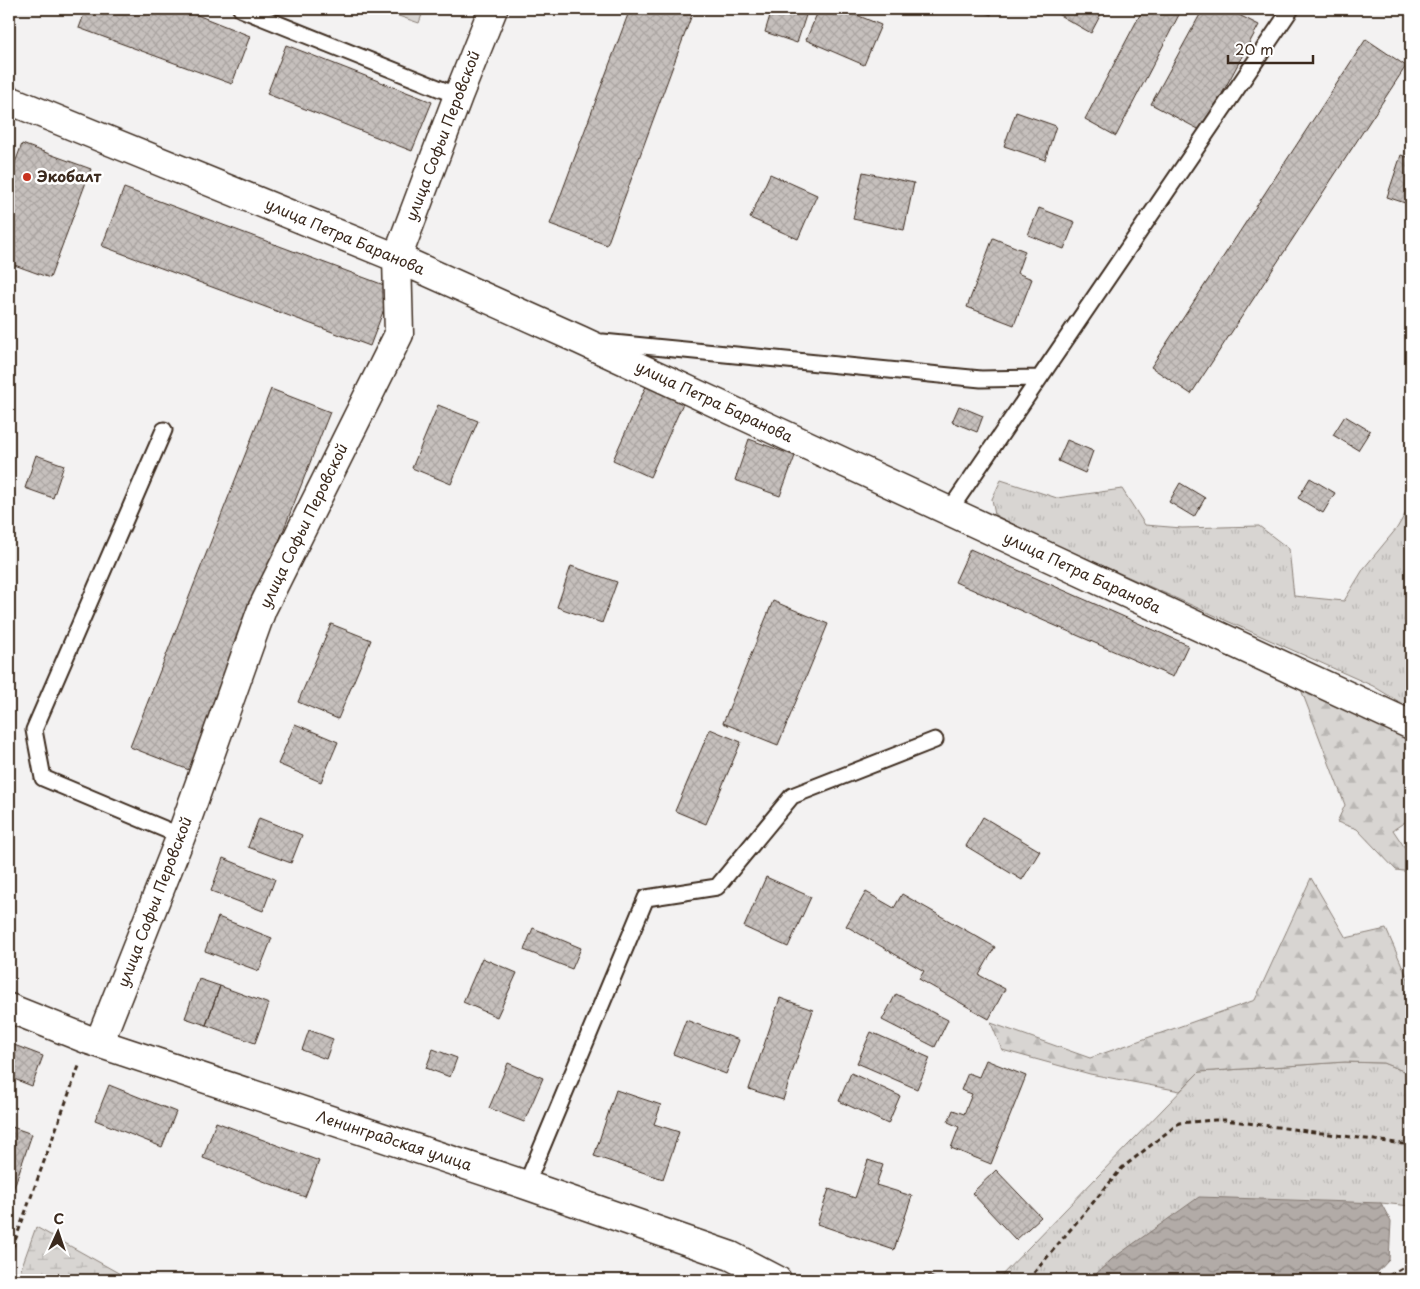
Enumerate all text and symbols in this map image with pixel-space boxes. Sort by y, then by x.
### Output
scale bar [1228,32,1312,64]
text: 20 m [1235,37,1274,60]
street label: улица Софьи Перовской [398,47,485,224]
place label: Экобалт [37,164,102,187]
marker: Экобалт [21,171,33,183]
street label: улица Петра Баранова [262,192,430,280]
street label: улица Петра Баранова [632,354,798,448]
street label: улица Софьи Перовской [253,439,353,612]
street label: улица Петра Баранова [1000,525,1166,619]
street label: улица Софьи Перовской [110,813,197,990]
street label: Ленинградская улица [314,1104,476,1176]
north arrow [32,1206,82,1256]
text: С [53,1208,65,1229]

